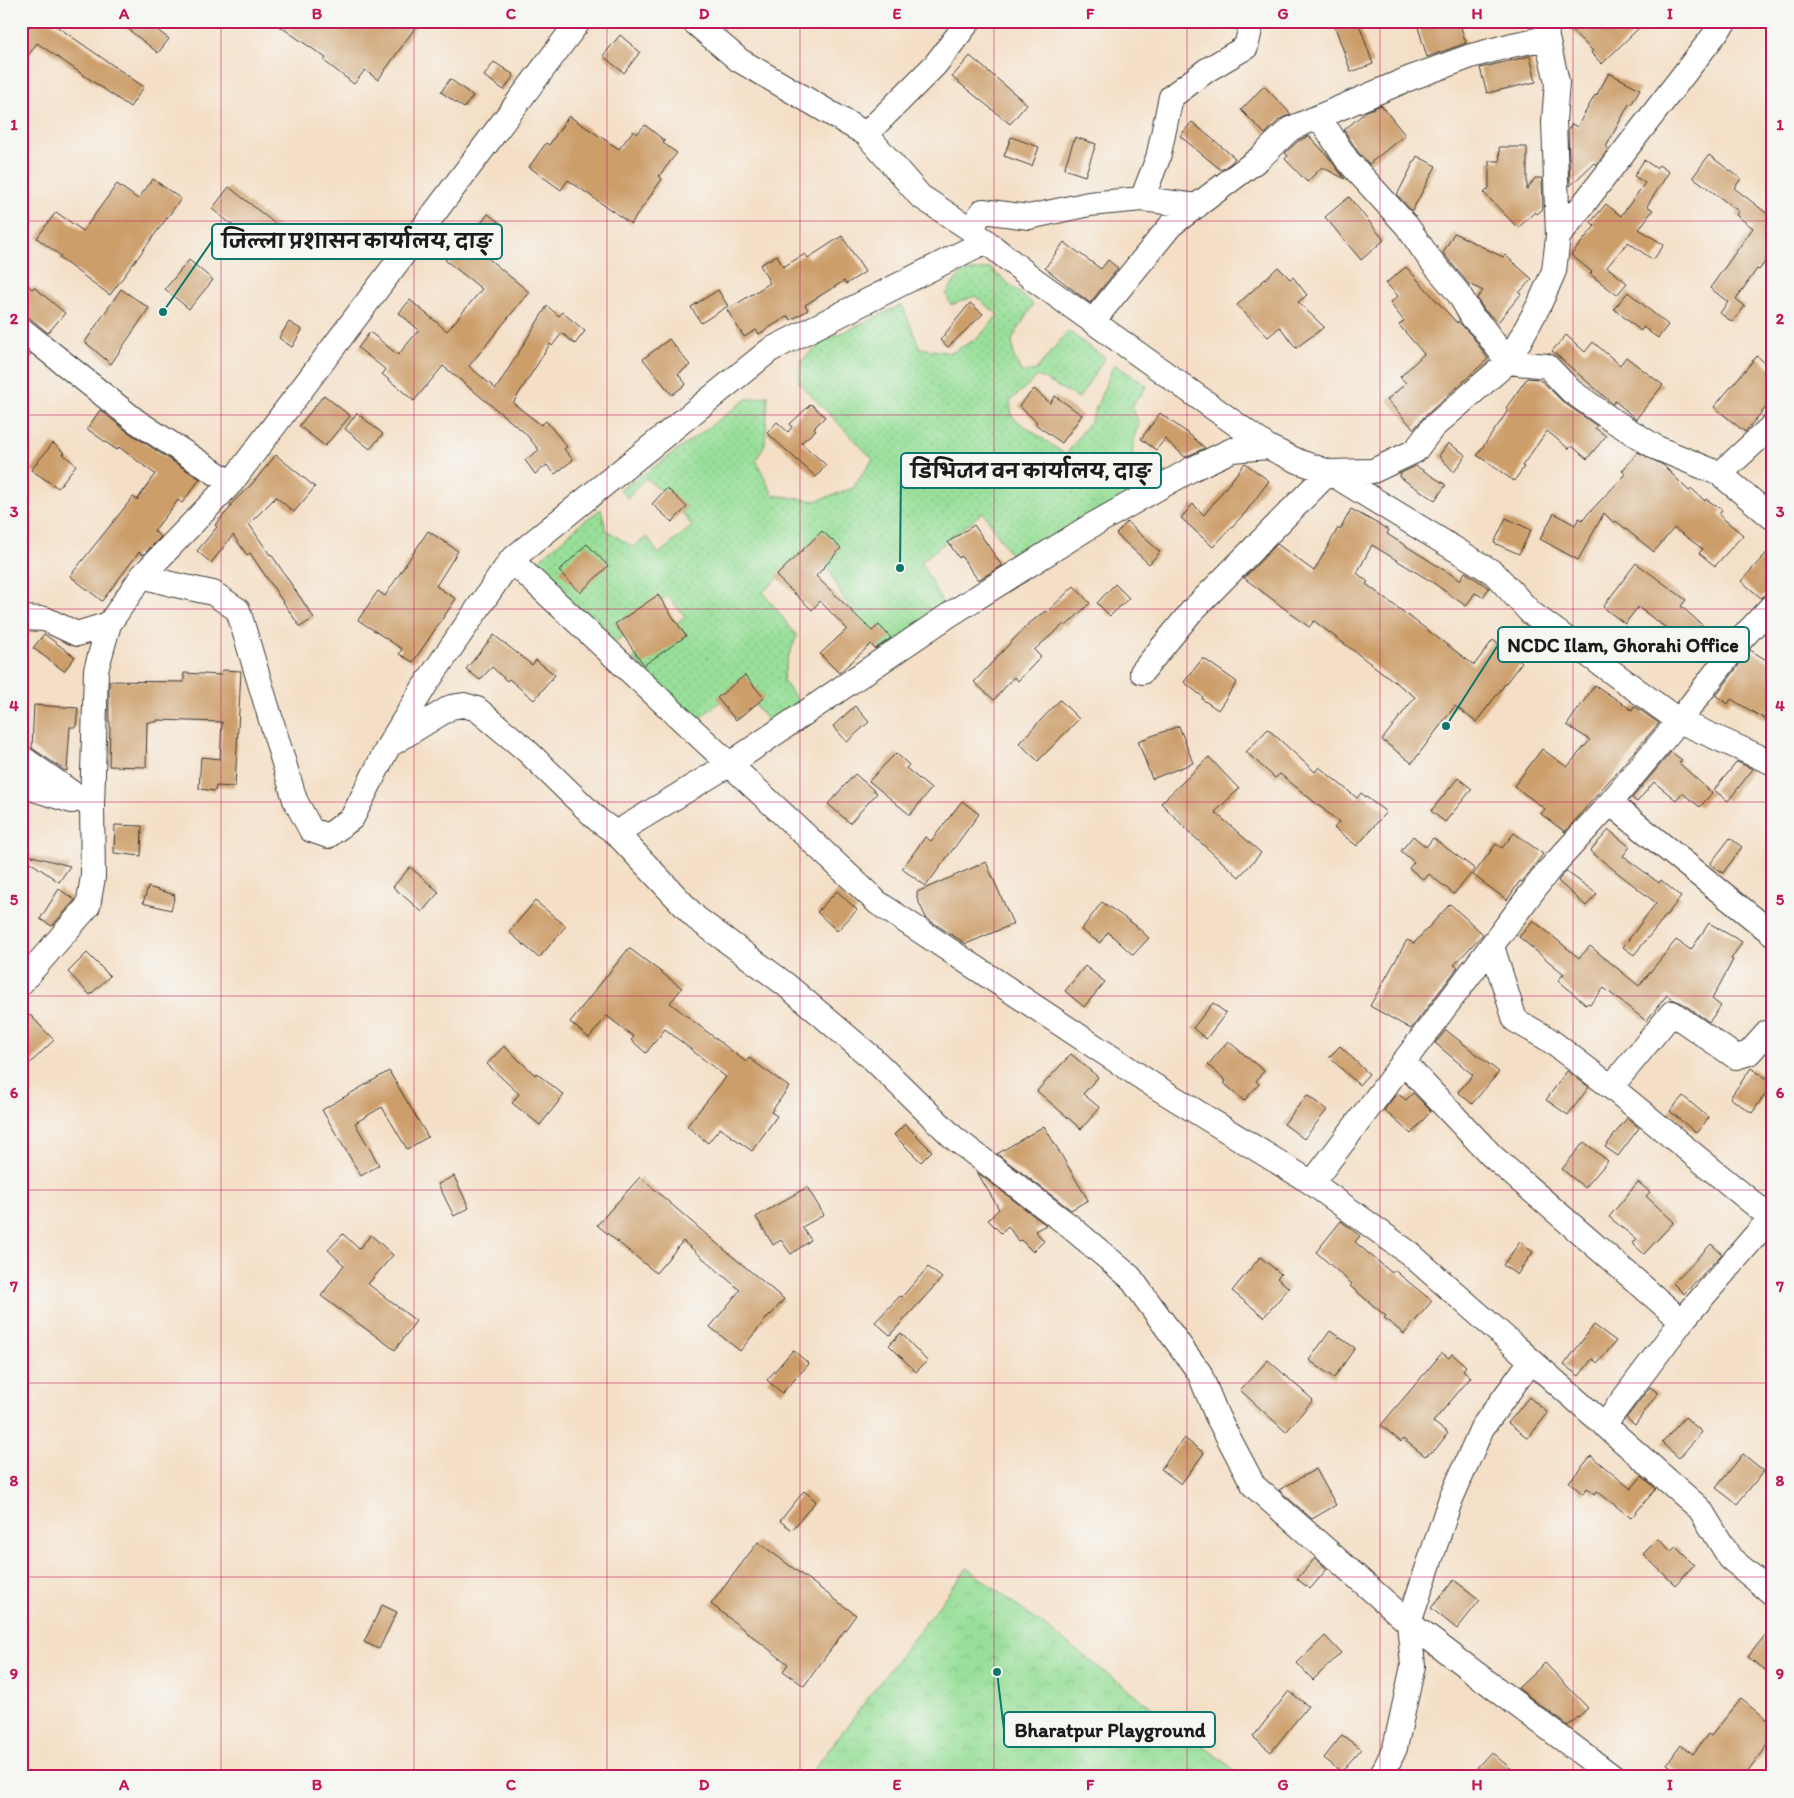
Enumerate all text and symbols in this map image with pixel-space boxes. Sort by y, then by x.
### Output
text: A [118,4,130,23]
text: B [312,4,323,23]
text: C [506,4,517,23]
text: D [699,4,710,23]
text: E [893,4,902,23]
text: F [1086,4,1095,23]
text: G [1277,4,1289,23]
text: H [1471,4,1483,23]
text: I [1667,4,1673,23]
text: 1 [10,115,18,134]
text: 1 [1776,115,1784,134]
callout: जिल्ला प्रशासन कार्यालय, दाङ् [212,224,502,259]
text: जिल्ला प्रशासन कार्यालय, दाङ् [220,225,494,256]
text: 2 [10,309,19,328]
text: 2 [1776,309,1785,328]
callout: डिभिजन वन कार्यालय, दाङ् [901,453,1161,488]
text: डिभिजन वन कार्यालय, दाङ् [909,455,1153,486]
text: 3 [10,502,19,521]
text: 3 [1776,502,1785,521]
callout: NCDC Ilam, Ghorahi Office [1498,627,1749,662]
text: NCDC Ilam, Ghorahi Office [1507,633,1739,657]
text: 4 [9,696,19,715]
text: 4 [1775,696,1785,715]
text: 5 [10,890,19,909]
text: 5 [1776,890,1785,909]
text: 6 [10,1083,19,1102]
text: 6 [1776,1083,1785,1102]
text: 7 [9,1277,18,1296]
text: 7 [1775,1277,1784,1296]
text: 8 [10,1471,19,1490]
text: 8 [1776,1471,1785,1490]
text: 9 [10,1664,18,1683]
text: 9 [1776,1664,1784,1683]
callout: Bharatpur Playground [1004,1712,1215,1747]
text: Bharatpur Playground [1015,1718,1206,1743]
text: A [118,1775,130,1794]
text: B [312,1775,323,1794]
text: C [506,1775,517,1794]
text: D [699,1775,710,1794]
text: E [893,1775,902,1794]
text: F [1086,1775,1095,1794]
text: G [1277,1775,1289,1794]
text: H [1471,1775,1483,1794]
text: I [1667,1775,1673,1794]

